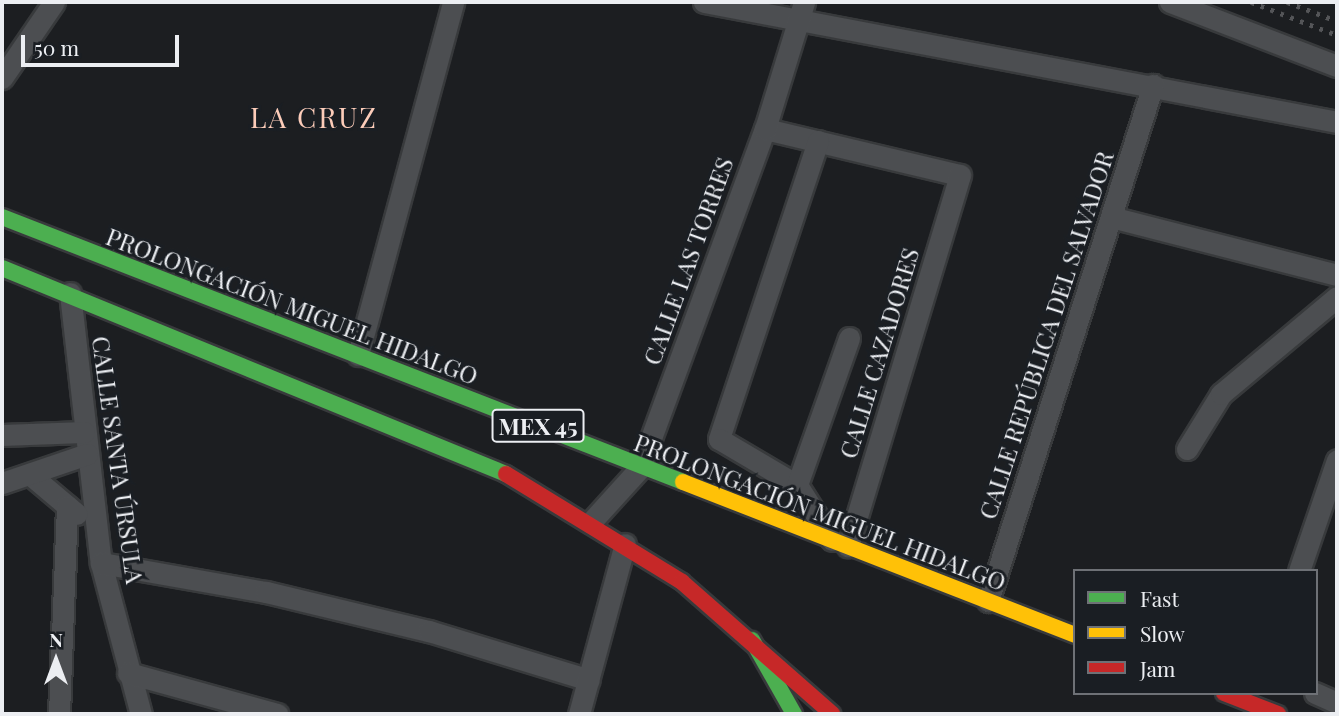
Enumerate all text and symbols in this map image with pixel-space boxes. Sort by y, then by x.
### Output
scale bar [24,21,182,65]
text: 50 m [34,33,79,61]
district label: LA CRUZ [251,100,377,134]
street label: CALLE REPÚBLICA DEL SALVADOR [973,147,1119,523]
street label: CALLE LAS TORRES [637,153,739,369]
street label: PROLONGACIÓN MIGUEL HIDALGO [102,222,482,390]
street label: CALLE CAZADORES [833,244,925,462]
street label: CALLE SANTA ÚRSULA [86,334,150,586]
road number: MEX 45 [491,406,585,446]
street label: PROLONGACIÓN MIGUEL HIDALGO [630,428,1010,596]
legend [1073,569,1318,695]
text: Fast [1140,584,1179,612]
text: Slow [1140,619,1185,647]
north arrow [21,625,91,695]
text: N [49,626,63,652]
text: Jam [1140,654,1176,682]

